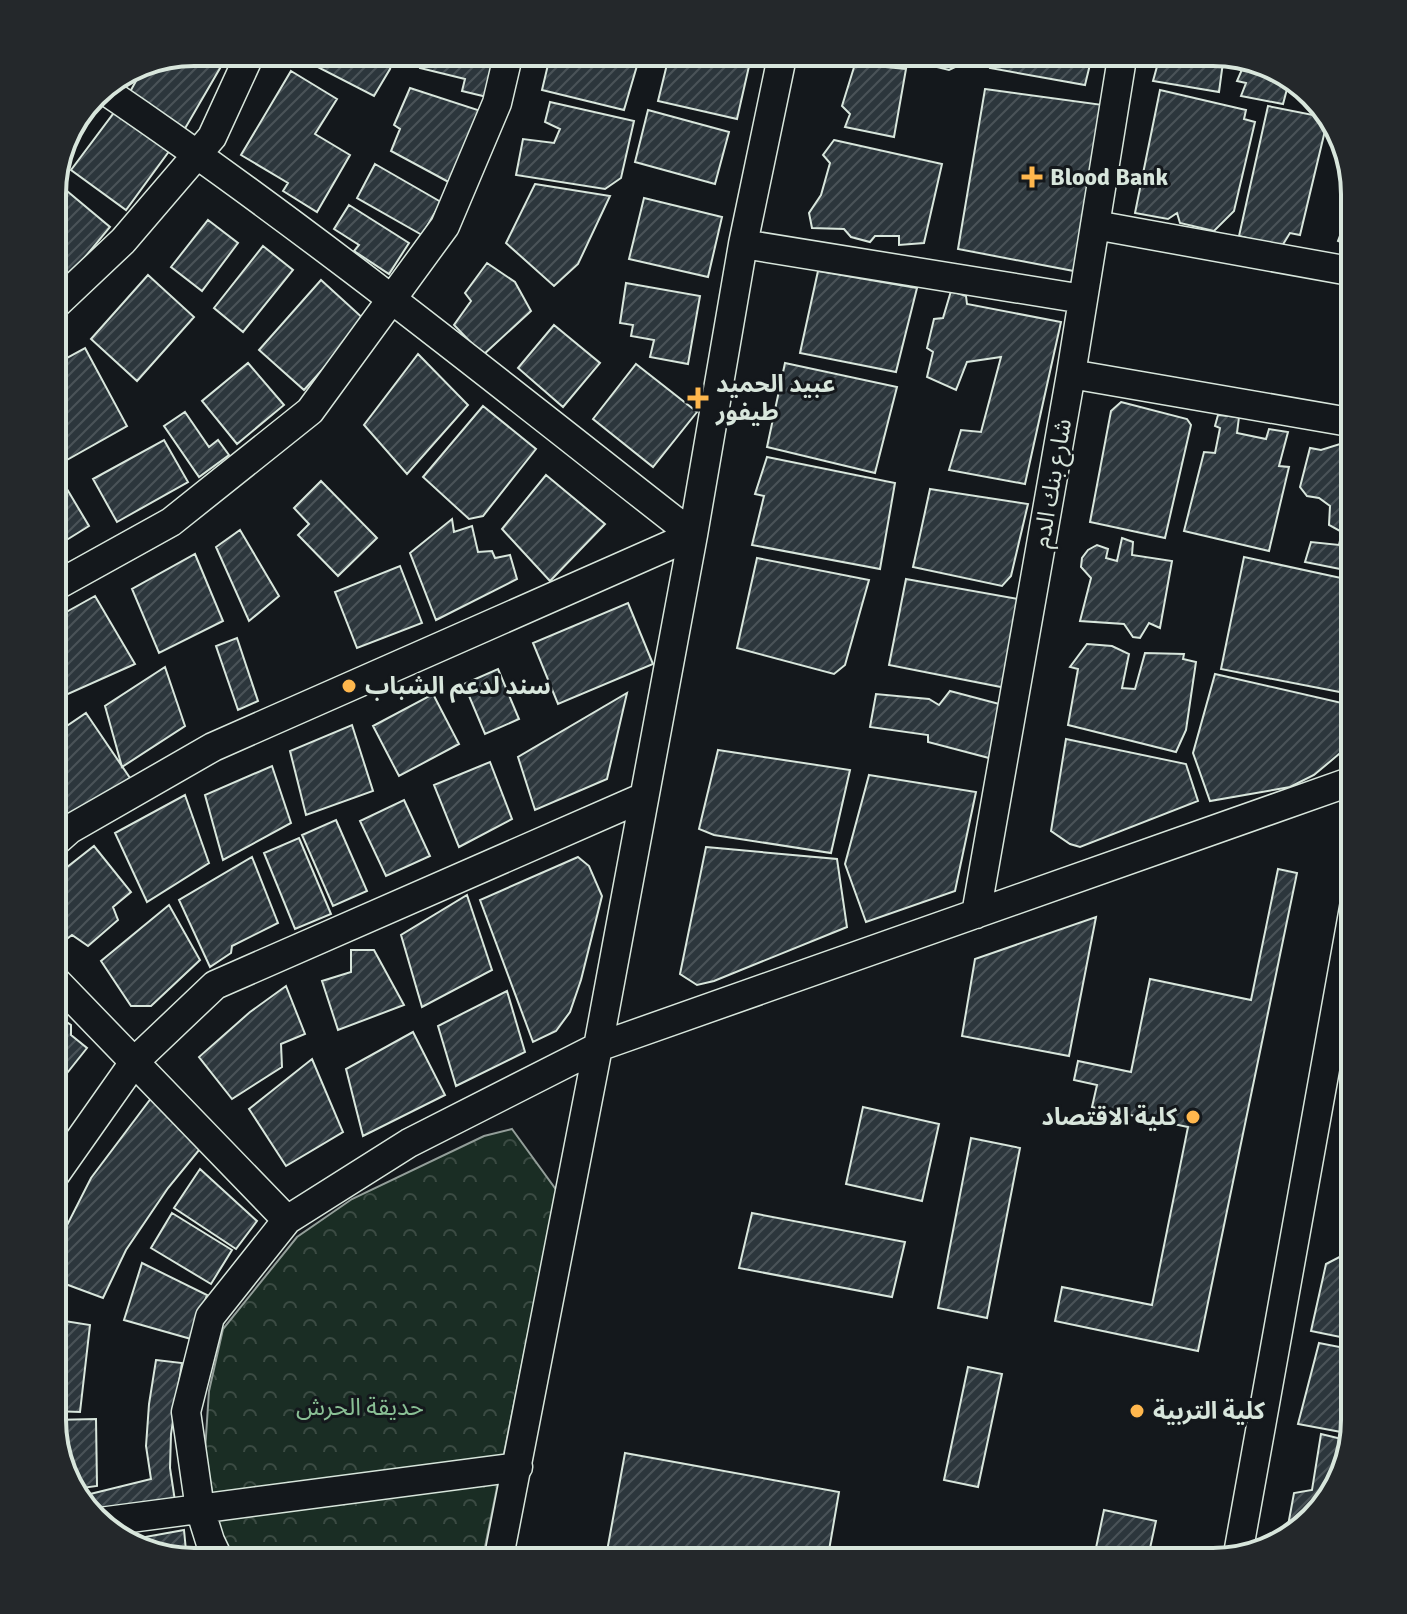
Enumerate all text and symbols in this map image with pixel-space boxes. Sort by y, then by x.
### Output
place label: Blood Bank [1050,162,1168,192]
marker: Blood Bank [1021,166,1043,188]
place label: عبيد الحميد طيفور [715,369,835,427]
marker: عبيد الحميد طيفور [687,387,709,409]
street label: شارع بنك الدم [1026,416,1081,550]
place label: سند لدعم الشباب [365,671,551,703]
marker: سند لدعم الشباب [340,677,358,695]
place label: كلية الاقتصاد [1042,1102,1178,1132]
marker: كلية الاقتصاد [1184,1108,1202,1126]
park label: حديقة الحرش [296,1392,424,1422]
place label: كلية التربية [1153,1396,1266,1426]
marker: كلية التربية [1128,1402,1146,1420]

